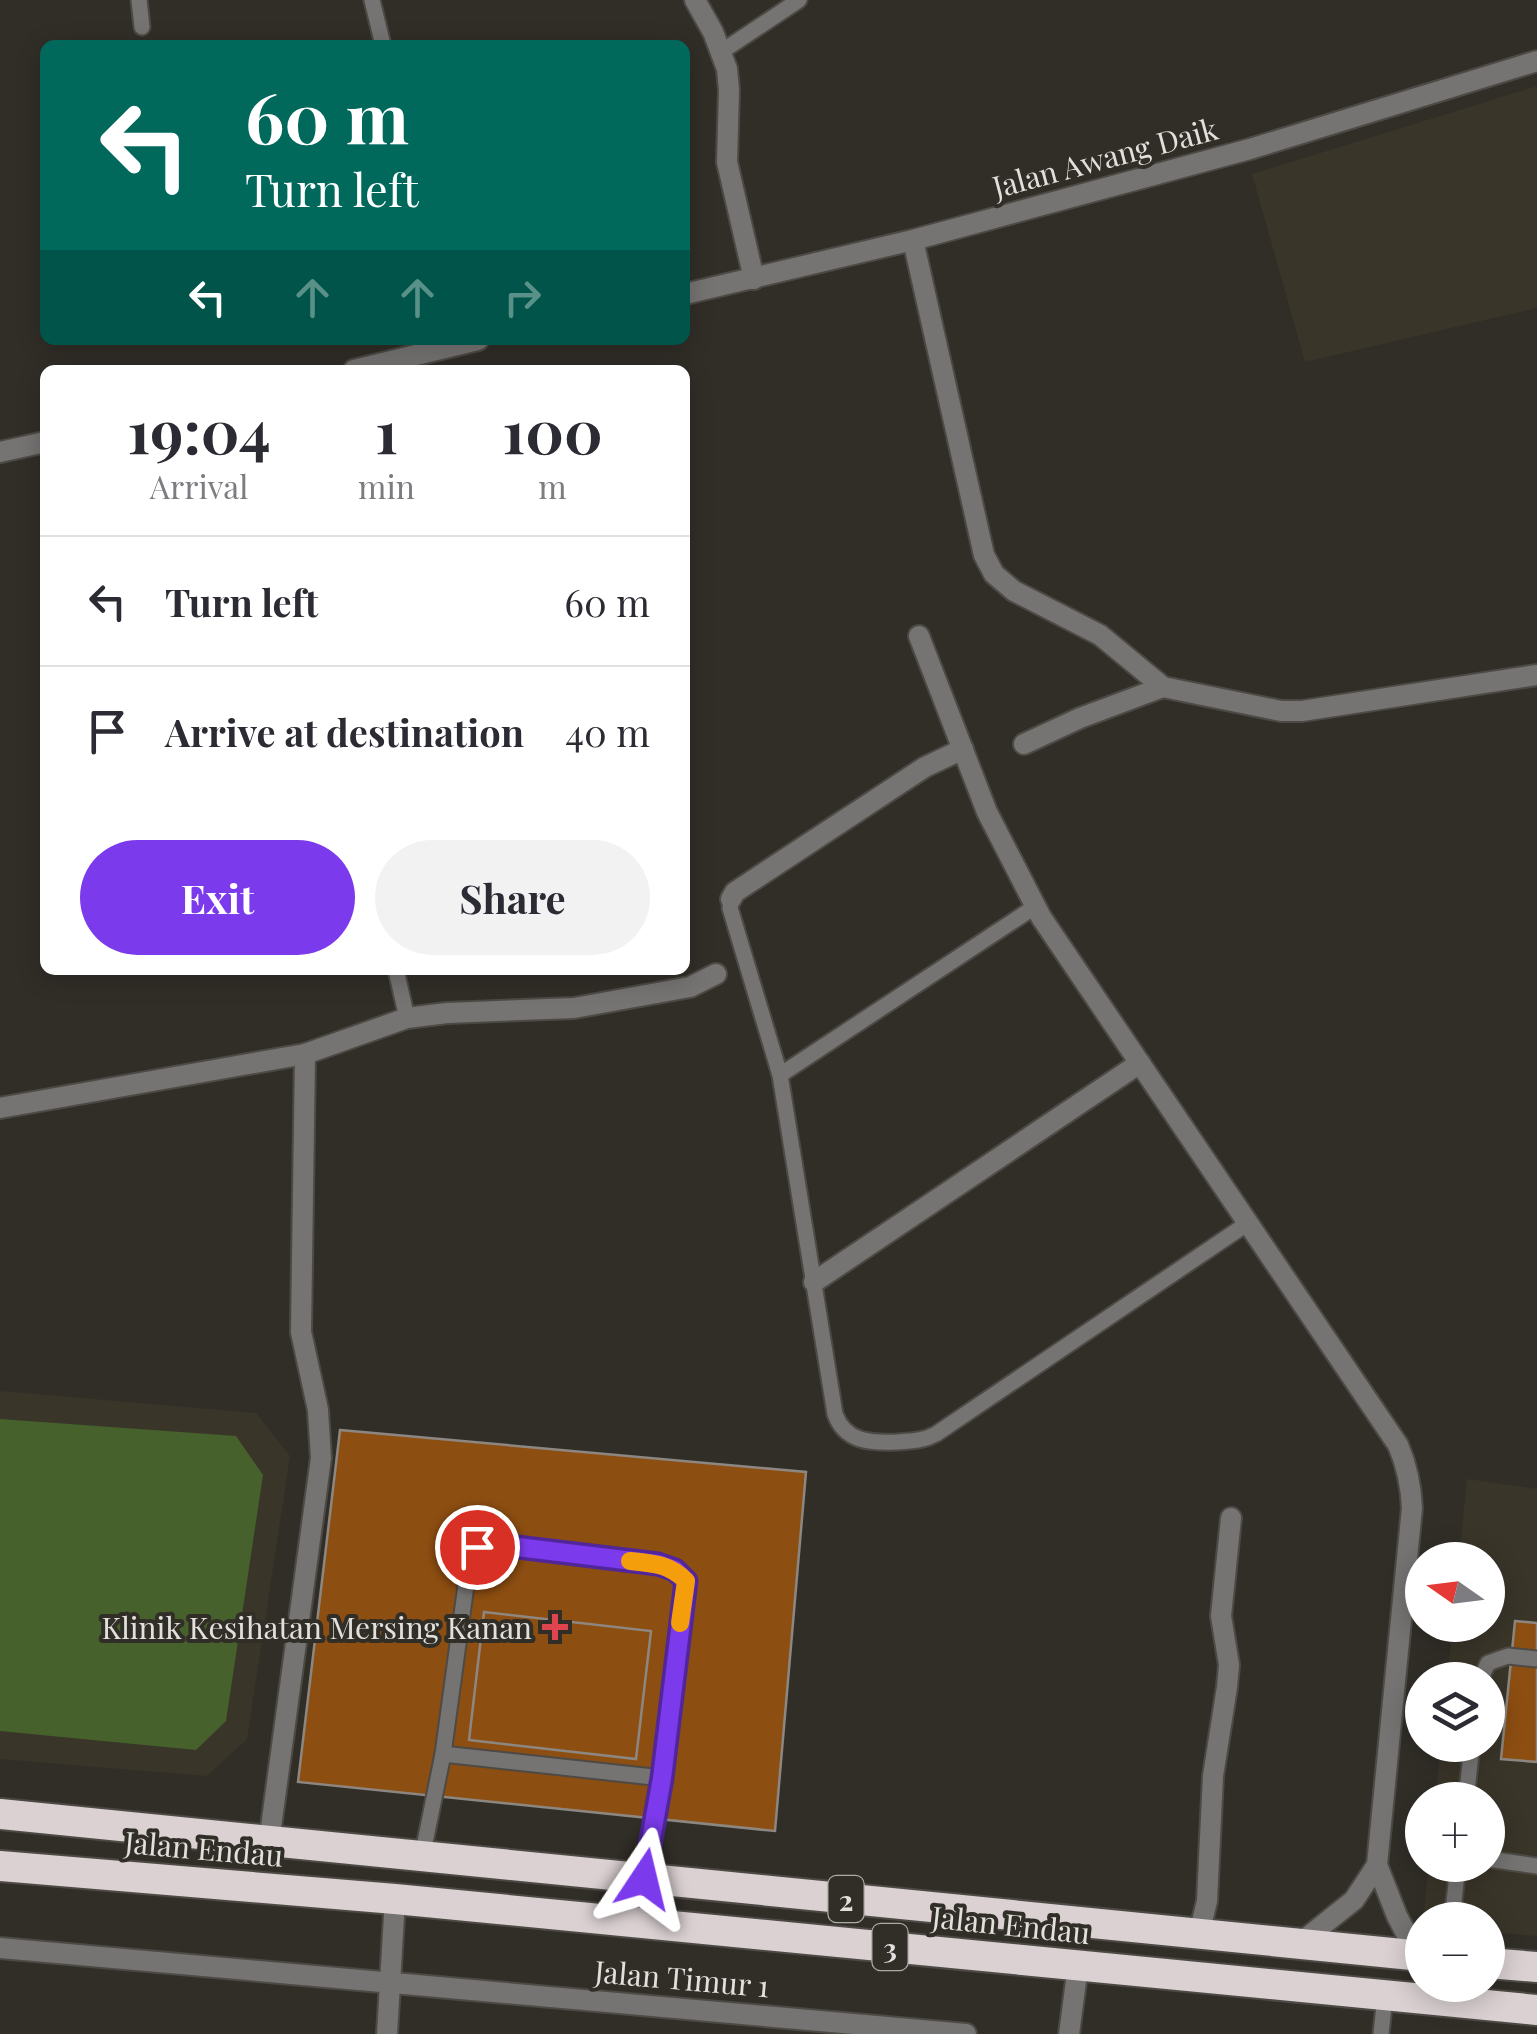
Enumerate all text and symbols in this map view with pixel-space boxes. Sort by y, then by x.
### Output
text: 60 m [245,68,409,162]
icon: left [80,80,210,210]
street label: Jalan Awang Daik [987,108,1222,207]
text: Turn left [245,158,419,218]
icon: left [180,270,235,325]
icon: ahead [285,270,340,325]
icon: ahead [390,270,445,325]
icon: right [495,270,550,325]
text: 19:04 [127,389,271,469]
text: 1 [375,389,398,469]
text: 100 [502,389,603,469]
text: Arrival [150,464,248,507]
text: min [358,464,415,507]
text: m [538,464,567,507]
icon: left [80,574,135,629]
text: Turn left [165,576,318,627]
text: 60 m [564,576,650,627]
icon: arrive [80,704,135,759]
text: Arrive at destination [165,706,524,757]
text: 40 m [565,706,650,757]
button: Exit [80,840,355,955]
button: Share [375,840,650,955]
pin [435,1505,520,1590]
icon: arrive [450,1520,505,1575]
north arrow [1405,1542,1505,1642]
map controls [1405,1542,1505,2002]
place label: Klinik Kesihatan Mersing Kanan [102,1607,532,1647]
marker: Klinik Kesihatan Mersing Kanan [542,1614,568,1640]
button: layers [1405,1662,1505,1762]
button: + [1405,1782,1505,1882]
street label: Jalan Endau [122,1821,285,1875]
position arrow [592,1827,696,1931]
road number: 2 [828,1876,864,1922]
street label: Jalan Endau [929,1896,1092,1952]
button: − [1405,1902,1505,2002]
road number: 3 [872,1924,908,1970]
street label: Jalan Timur 1 [592,1950,771,2006]

